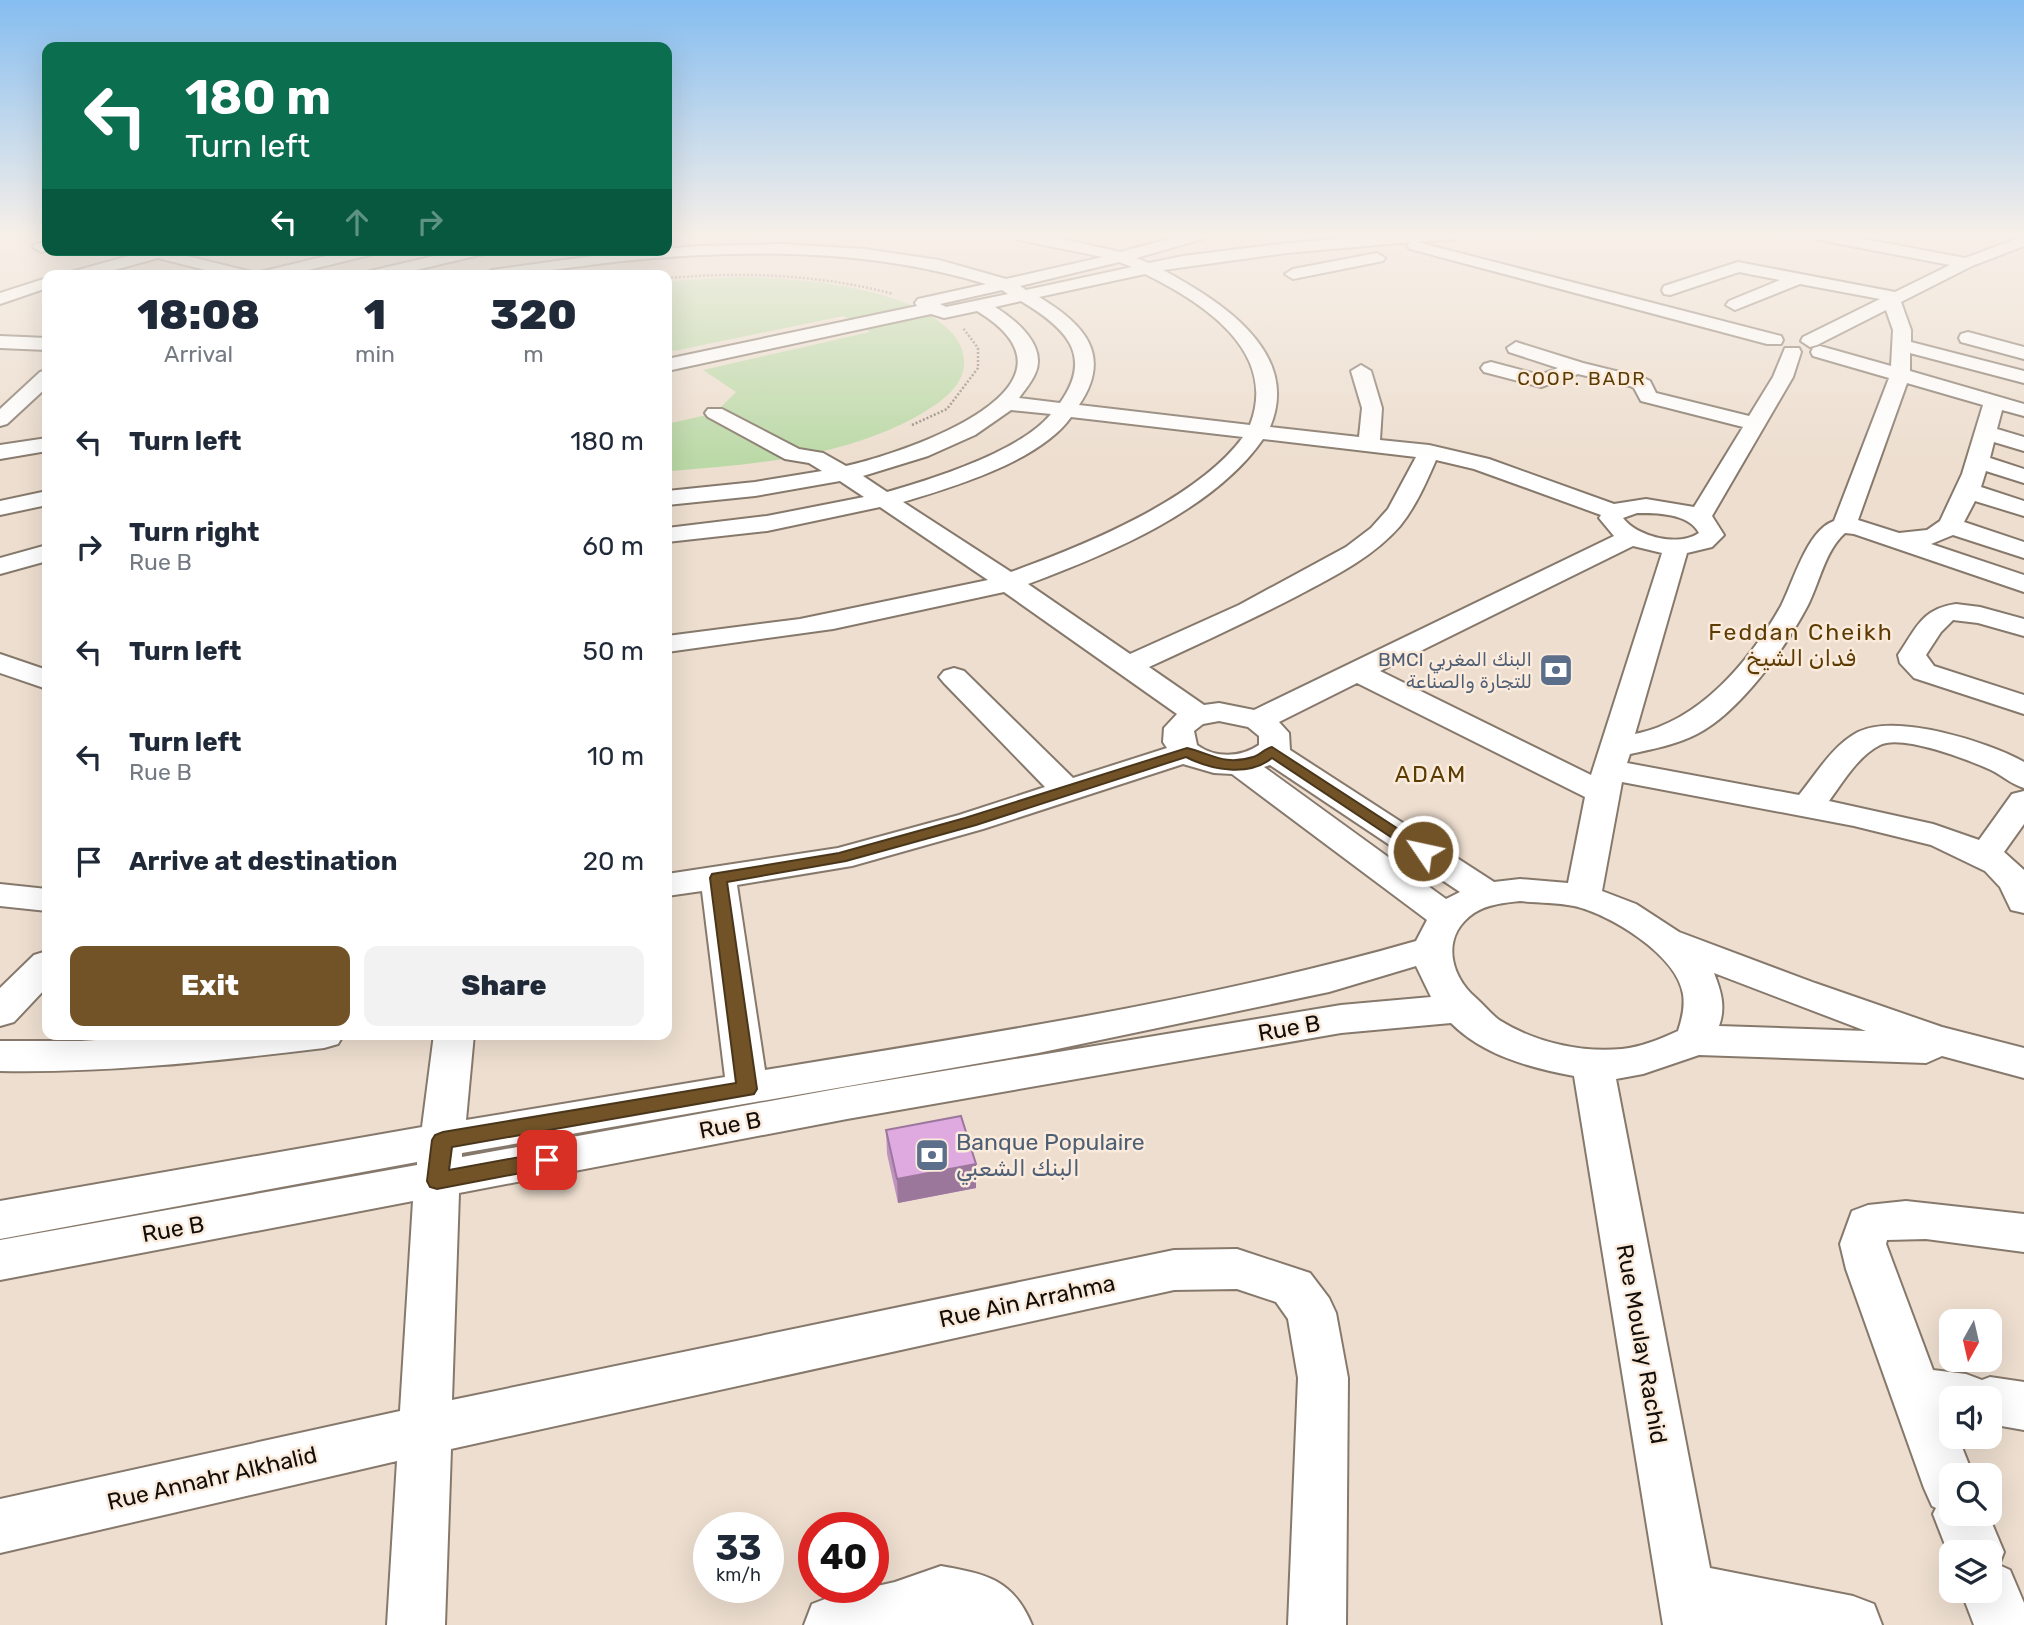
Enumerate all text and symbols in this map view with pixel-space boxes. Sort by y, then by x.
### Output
text: 180 m [185,68,331,126]
icon: left [70,70,161,161]
text: Turn left [185,127,310,165]
icon: left [265,203,303,241]
icon: ahead [338,203,376,241]
icon: right [411,203,449,241]
text: 18:08 [137,290,260,340]
text: 1 [364,290,386,340]
text: 320 [490,290,577,340]
text: Arrival [164,340,233,368]
text: min [355,340,395,368]
text: m [523,340,544,368]
district label: COOP. BADR [1517,367,1647,390]
icon: left [70,423,108,461]
text: Turn left [129,426,241,457]
text: 180 m [570,426,644,457]
text: Turn right [129,517,259,548]
icon: right [70,528,108,566]
text: 60 m [582,531,644,562]
text: Rue B [129,548,192,576]
district label: Feddan Cheikh فدان الشيخ [1708,618,1894,675]
icon: left [70,633,108,671]
text: Turn left [129,636,241,667]
text: 50 m [583,636,644,667]
place label: BMCI البنك المغربي للتجارة والصناعة [1378,648,1532,693]
bank icon: BMCI البنك المغربي للتجارة والصناعة [1537,651,1575,689]
text: Turn left [129,727,241,758]
icon: left [70,738,108,776]
text: 10 m [587,741,644,772]
text: Rue B [129,758,192,786]
district label: ADAM [1395,760,1467,788]
position arrow [1386,814,1460,888]
icon: arrive [70,843,108,881]
text: Arrive at destination [129,846,397,877]
text: 20 m [583,846,644,877]
button: Exit [70,946,350,1026]
button: Share [364,946,644,1026]
street label: Rue B [1256,1009,1322,1047]
street label: Rue B [697,1105,763,1145]
place label: Banque Populaire البنك الشعبي [956,1128,1145,1185]
pin [517,1130,577,1190]
bank icon: Banque Populaire البنك الشعبي [913,1136,951,1174]
icon: arrive [528,1141,566,1179]
street label: Rue B [140,1210,206,1248]
street label: Rue Moulay Rachid [1611,1242,1673,1446]
street label: Rue Ain Arrahma [936,1269,1118,1333]
north arrow [1939,1309,2002,1372]
map controls [1939,1309,2002,1603]
button: sound [1939,1386,2002,1449]
street label: Rue Annahr Alkhalid [104,1440,320,1516]
button: search [1939,1463,2002,1526]
speed limit sign: 40 [798,1512,889,1603]
text: 33 [715,1527,762,1569]
button: layers [1939,1540,2002,1603]
text: km/h [716,1564,761,1586]

